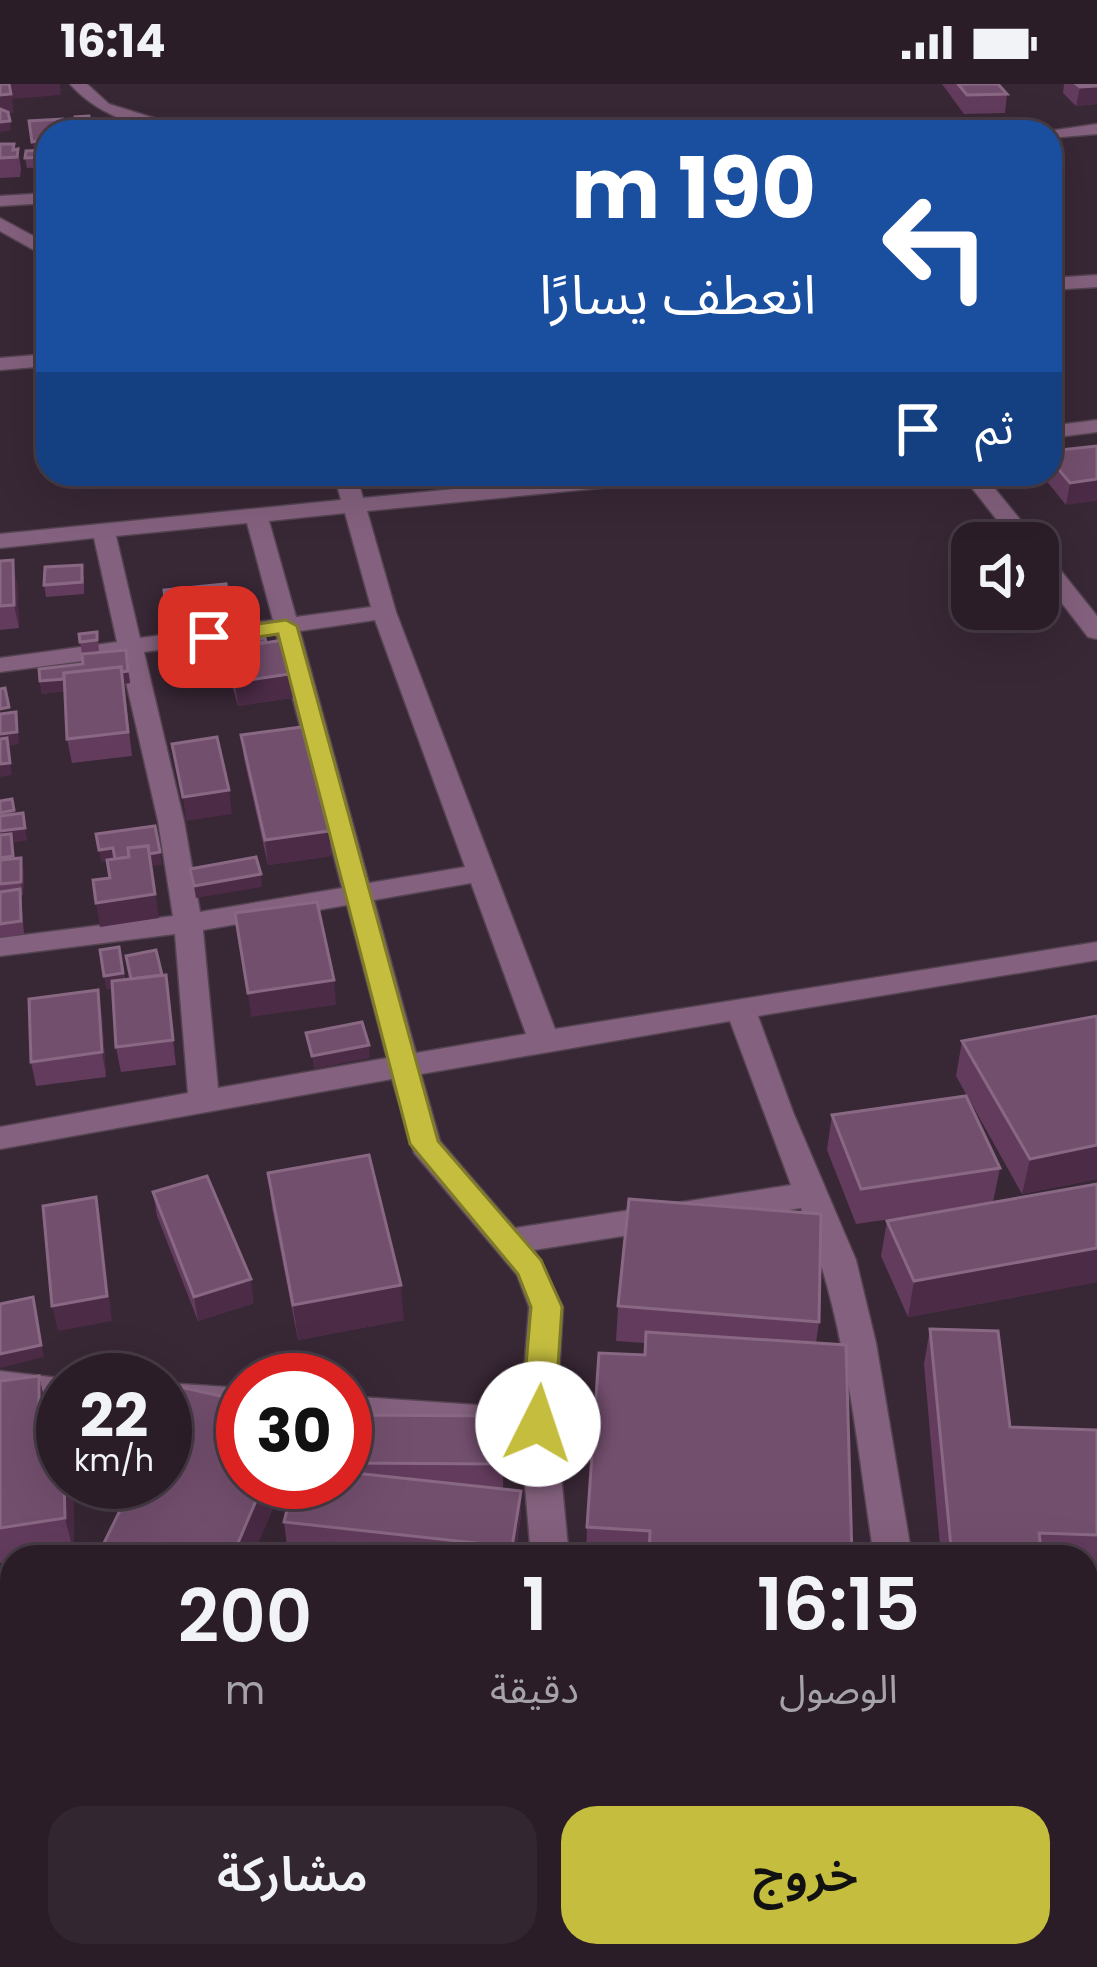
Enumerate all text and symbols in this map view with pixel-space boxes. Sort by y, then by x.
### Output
text: 16:14 [60,10,166,73]
text: 190 m [571,130,816,247]
icon: left [858,168,1014,324]
text: انعطف يسارًا [539,257,816,333]
icon: arrive [885,396,951,462]
text: ثم [975,397,1014,460]
map controls [951,522,1059,630]
button: sound [951,522,1059,630]
pin [158,586,260,688]
icon: arrive [176,604,242,670]
speed limit sign: 30 [216,1353,372,1509]
position arrow [475,1361,601,1487]
text: 22 [80,1374,148,1458]
text: km/h [74,1439,154,1482]
text: 1 [521,1554,547,1655]
text: 16:15 [757,1554,920,1655]
text: 200 [178,1566,312,1667]
text: دقيقة [490,1662,579,1717]
text: الوصول [779,1662,898,1717]
text: m [225,1663,265,1718]
button: مشاركة [48,1806,537,1944]
button: خروج [561,1806,1050,1944]

